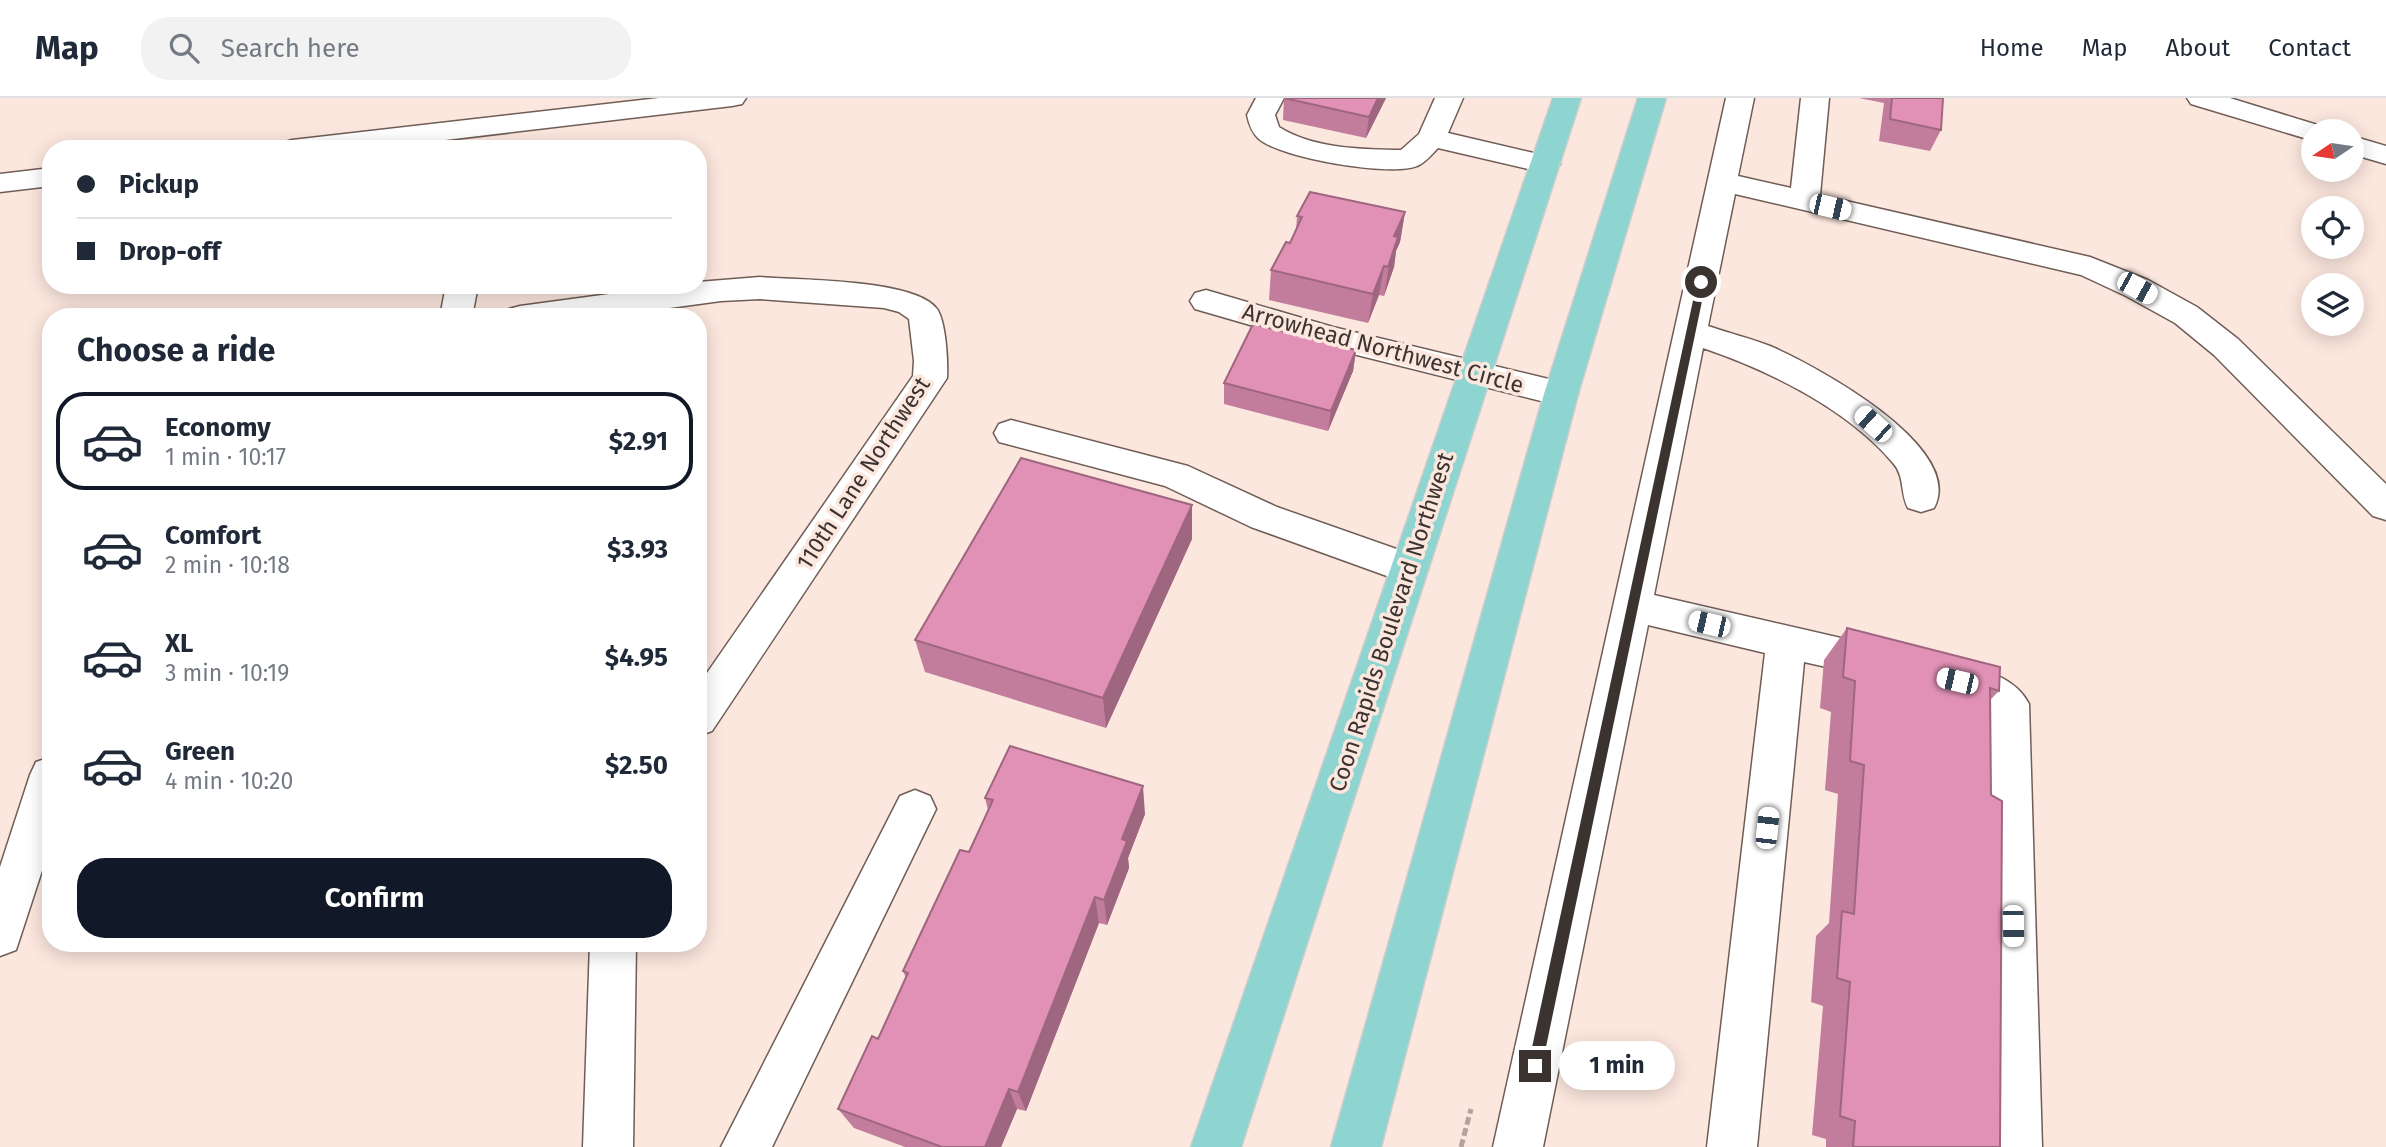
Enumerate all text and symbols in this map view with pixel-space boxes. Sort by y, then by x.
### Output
search box [141,17,631,80]
text: Map [35,28,99,68]
icon: search [165,29,203,67]
text: Search here [221,33,360,64]
text: Home [1980,34,2044,62]
text: Map [2082,34,2128,62]
text: About [2166,34,2230,62]
text: Contact [2268,34,2351,62]
north arrow [2301,119,2364,182]
map controls [2301,119,2364,336]
text: Pickup [119,169,199,200]
car [1808,192,1853,222]
button: locate [2301,196,2364,259]
text: Drop-off [119,236,221,267]
route start [1685,266,1717,298]
car [2114,269,2161,307]
button: layers [2301,273,2364,336]
street label: Arrowhead Northwest Circle [1239,297,1527,399]
text: Choose a ride [77,331,275,369]
street label: 110th Lane Northwest [790,371,936,575]
car [1851,402,1896,446]
icon: car [81,410,144,473]
text: Economy [165,412,271,443]
text: $2.91 [609,426,668,457]
text: 1 min · 10:17 [165,443,286,471]
street label: Coon Rapids Boulevard Northwest [1323,448,1459,795]
icon: car [81,518,144,581]
text: Comfort [165,520,261,551]
text: $3.93 [607,534,668,565]
text: 2 min · 10:18 [165,551,290,579]
car [1687,609,1732,639]
icon: car [81,626,144,689]
text: XL [165,628,193,659]
text: $4.95 [605,642,668,673]
text: 3 min · 10:19 [165,659,289,687]
car [1935,666,1980,696]
icon: car [81,734,144,797]
text: Green [165,736,235,767]
text: $2.50 [605,750,668,781]
text: 4 min · 10:20 [165,767,293,795]
car [1755,806,1780,850]
button: Confirm [77,858,672,938]
car [2003,905,2024,947]
callout: 1 min [1560,1042,1675,1090]
route end [1519,1050,1551,1082]
text: 1 min [1589,1051,1645,1079]

